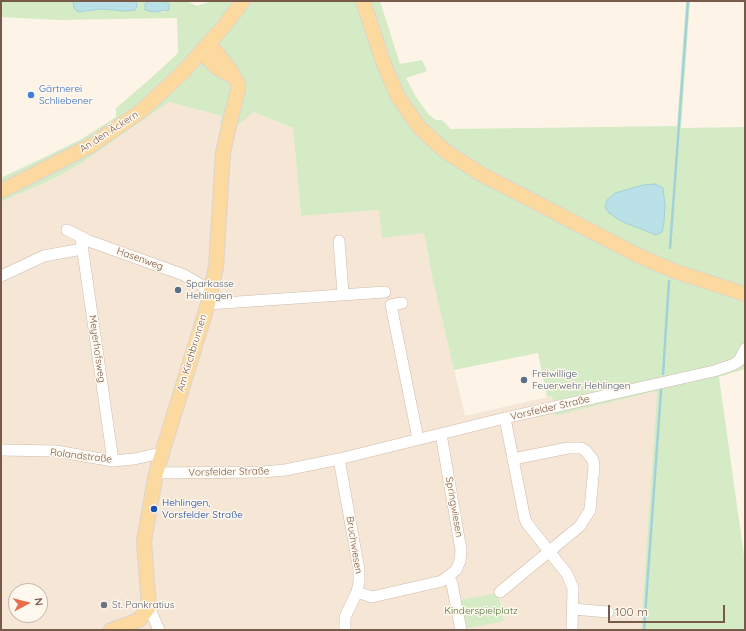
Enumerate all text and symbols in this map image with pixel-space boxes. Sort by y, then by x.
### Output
place label: Gärtnerei Schliebener [39,83,93,106]
marker: Gärtnerei Schliebener [26,90,36,100]
street label: An den Äckern [78,109,140,155]
street label: Hasenweg [115,245,165,273]
place label: Sparkasse Hehlingen [186,278,234,302]
marker: Sparkasse Hehlingen [173,285,183,295]
street label: Am Kirchbrunnen [175,313,209,393]
street label: Meyerhofsweg [86,314,108,384]
place label: Freiwillige Feuerwehr Hehlingen [532,368,630,392]
marker: Freiwillige Feuerwehr Hehlingen [519,375,529,385]
street label: Vorsfelder Straße [509,393,591,423]
street label: Rolandstraße [49,446,113,466]
street label: Vorsfelder Straße [188,465,270,479]
street label: Springwiesen [443,476,465,538]
place label: Hehlingen, Vorsfelder Straße [162,497,243,520]
marker: Hehlingen, Vorsfelder Straße [149,504,159,514]
street label: Bruchwiesen [344,515,364,575]
north arrow [8,583,48,623]
text: N [31,597,46,607]
scale bar [610,597,727,623]
place label: St. Pankratius [112,599,174,611]
marker: St. Pankratius [99,600,109,610]
text: 100 m [615,604,648,619]
park label: Kinderspielplatz [444,605,518,617]

